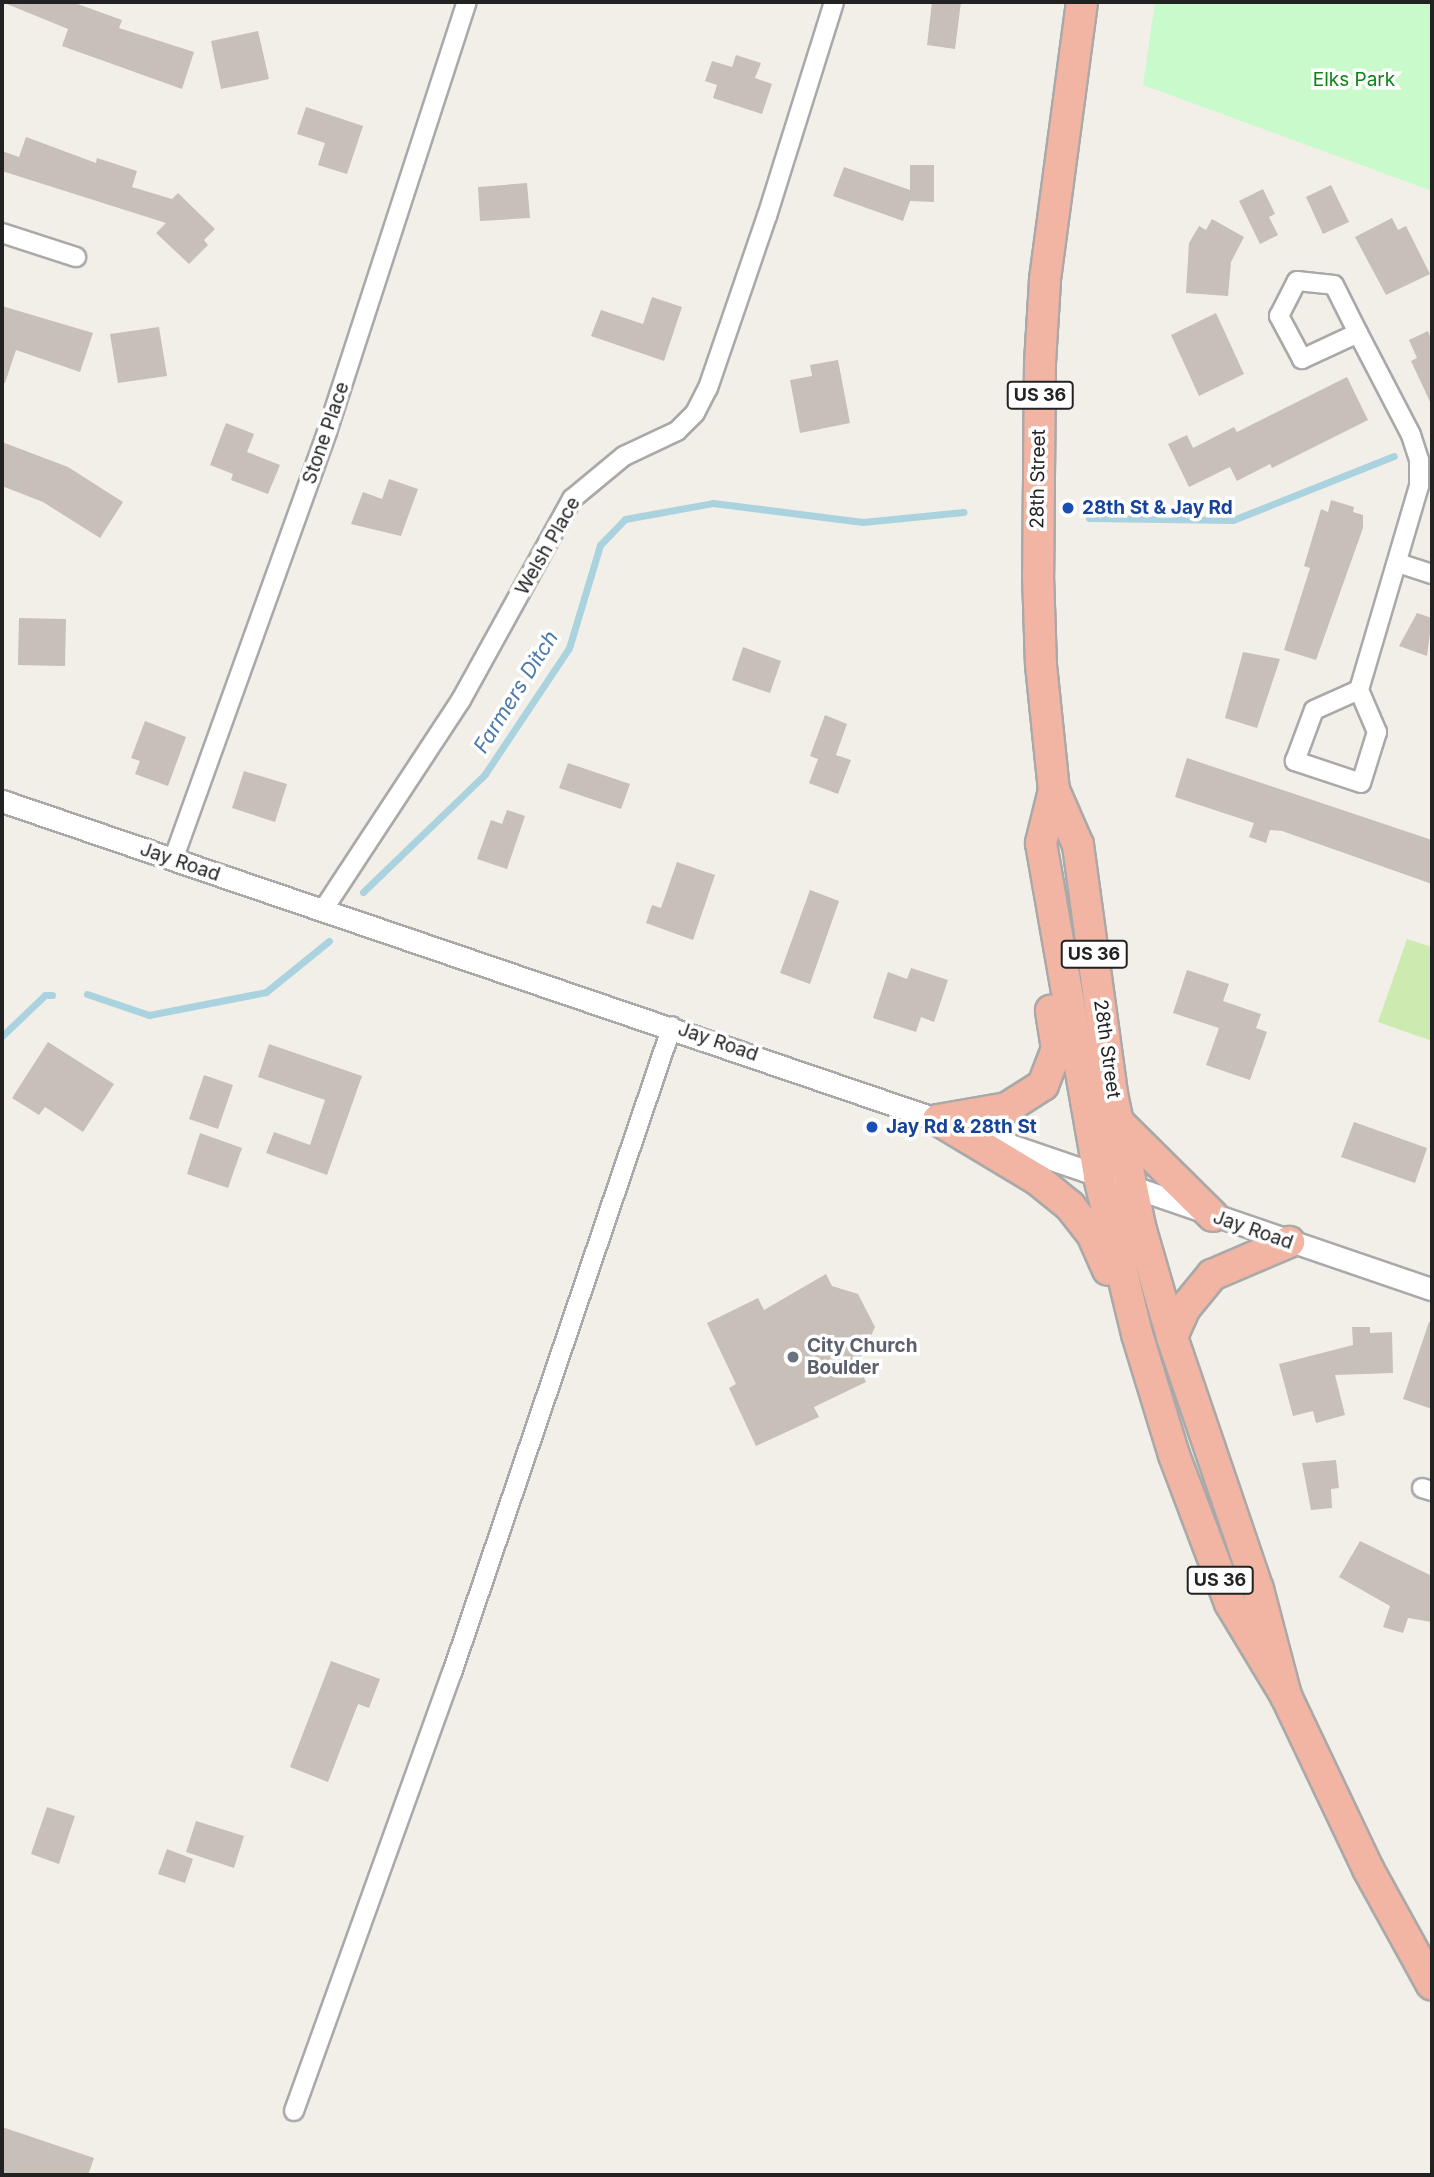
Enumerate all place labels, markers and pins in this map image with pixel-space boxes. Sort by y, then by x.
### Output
place label: 28th St & Jay Rd [1082,497,1233,519]
marker: 28th St & Jay Rd [1060,500,1076,516]
place label: Jay Rd & 28th St [886,1116,1037,1138]
marker: Jay Rd & 28th St [864,1119,880,1135]
place label: City Church Boulder [807,1335,918,1379]
marker: City Church Boulder [785,1349,801,1365]

